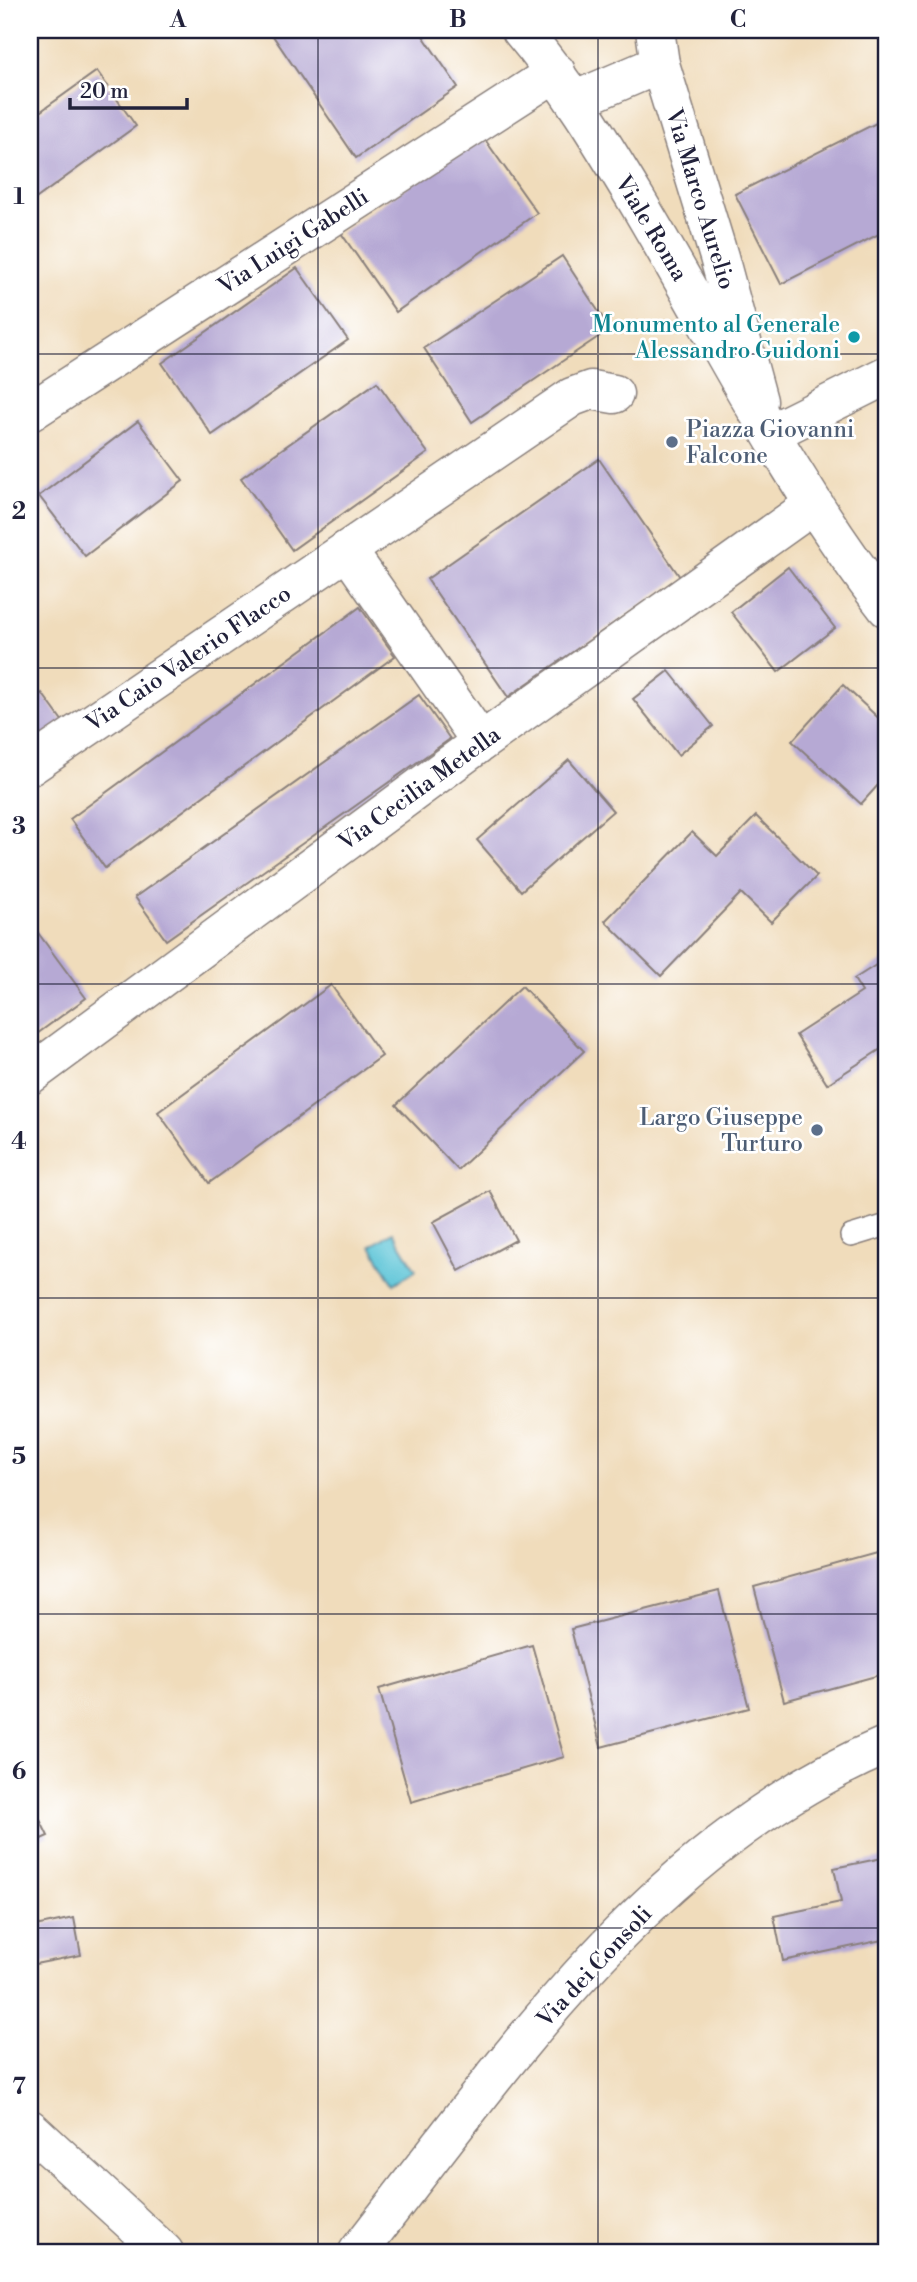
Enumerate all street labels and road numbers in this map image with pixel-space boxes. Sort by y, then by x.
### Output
street label: Via Marco Aurelio [659,105,741,293]
street label: Viale Roma [608,170,694,287]
street label: Via Luigi Gabelli [212,183,374,301]
street label: Via Caio Valerio Flacco [80,580,297,739]
street label: Via Cecilia Metella [332,720,506,858]
street label: Via dei Consoli [531,1900,658,2034]

